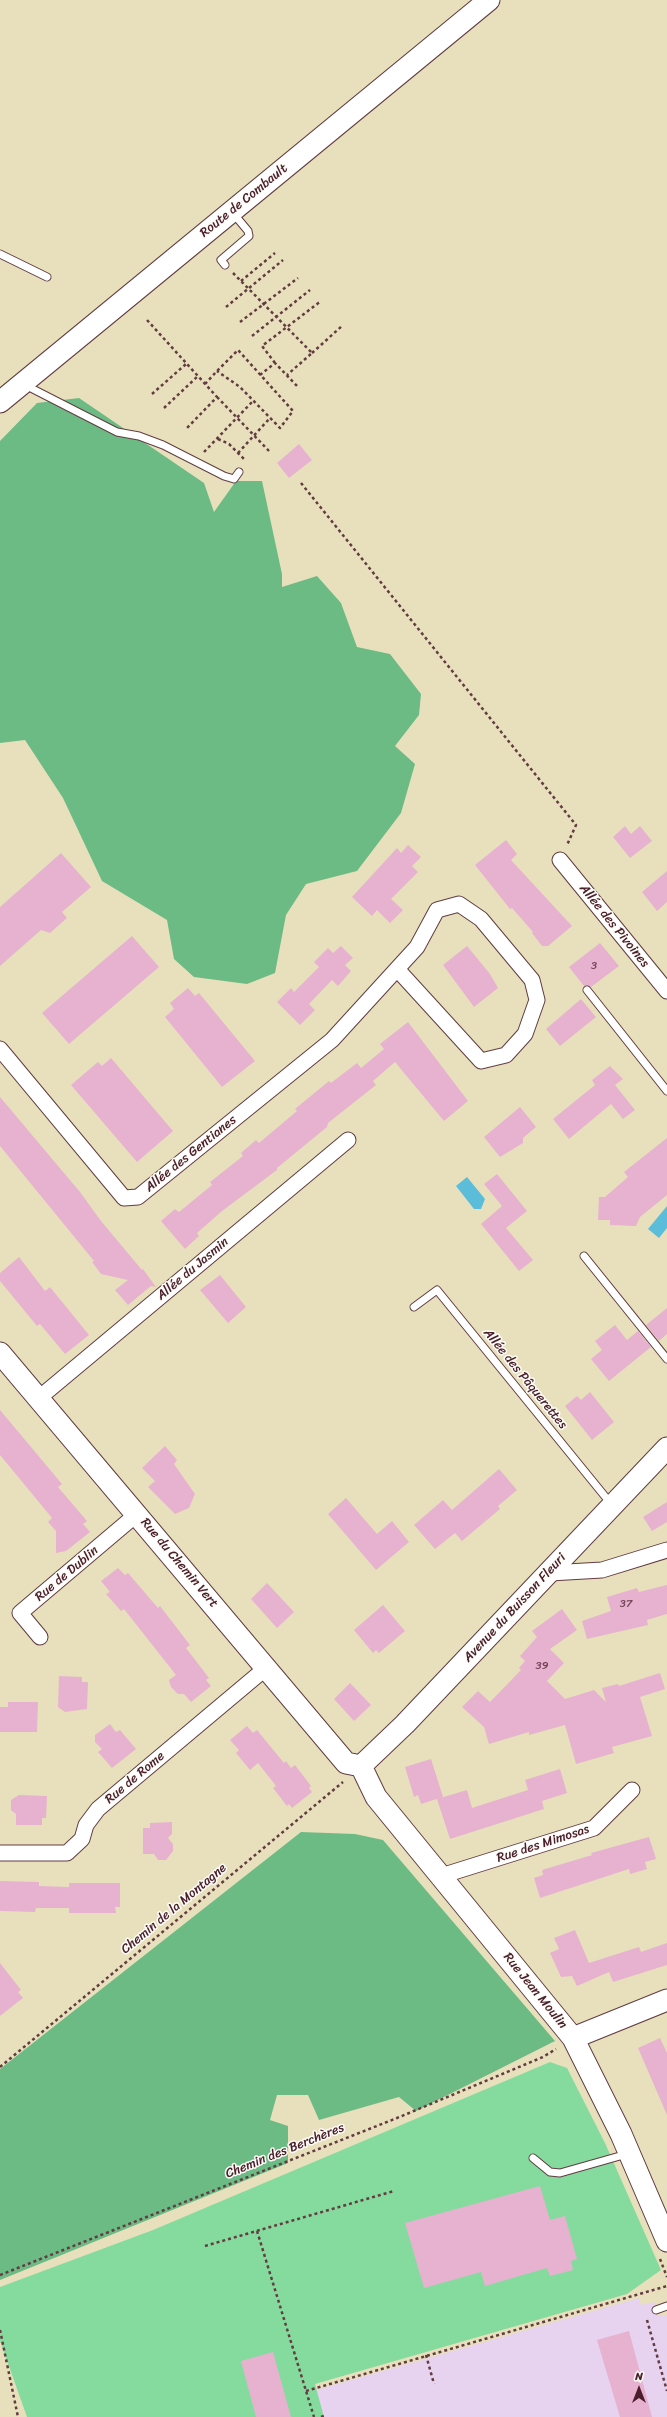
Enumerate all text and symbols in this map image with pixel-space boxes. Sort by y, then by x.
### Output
street label: Route de Combault [197,161,291,241]
street label: Allée des Pivoines [576,881,652,971]
house number: 3 [591,959,597,973]
street label: Allée des Gentianes [142,1112,240,1196]
street label: Allée du Jasmin [154,1234,232,1304]
street label: Allée des Pâquerettes [480,1326,570,1432]
street label: Rue du Chemin Vert [137,1515,221,1611]
street label: Rue de Dublin [32,1543,102,1605]
street label: Avenue du Buisson Fleuri [461,1550,569,1666]
house number: 37 [620,1597,632,1611]
house number: 39 [536,1659,548,1673]
street label: Rue de Rome [102,1749,168,1807]
street label: Rue des Mimosas [495,1822,591,1866]
street label: Chemin de la Montagne [118,1860,230,1958]
street label: Rue Jean Moulin [500,1950,570,2032]
street label: Chemin des Berchères [223,2120,347,2182]
text: N [635,2367,643,2386]
north arrow [619,2369,659,2409]

